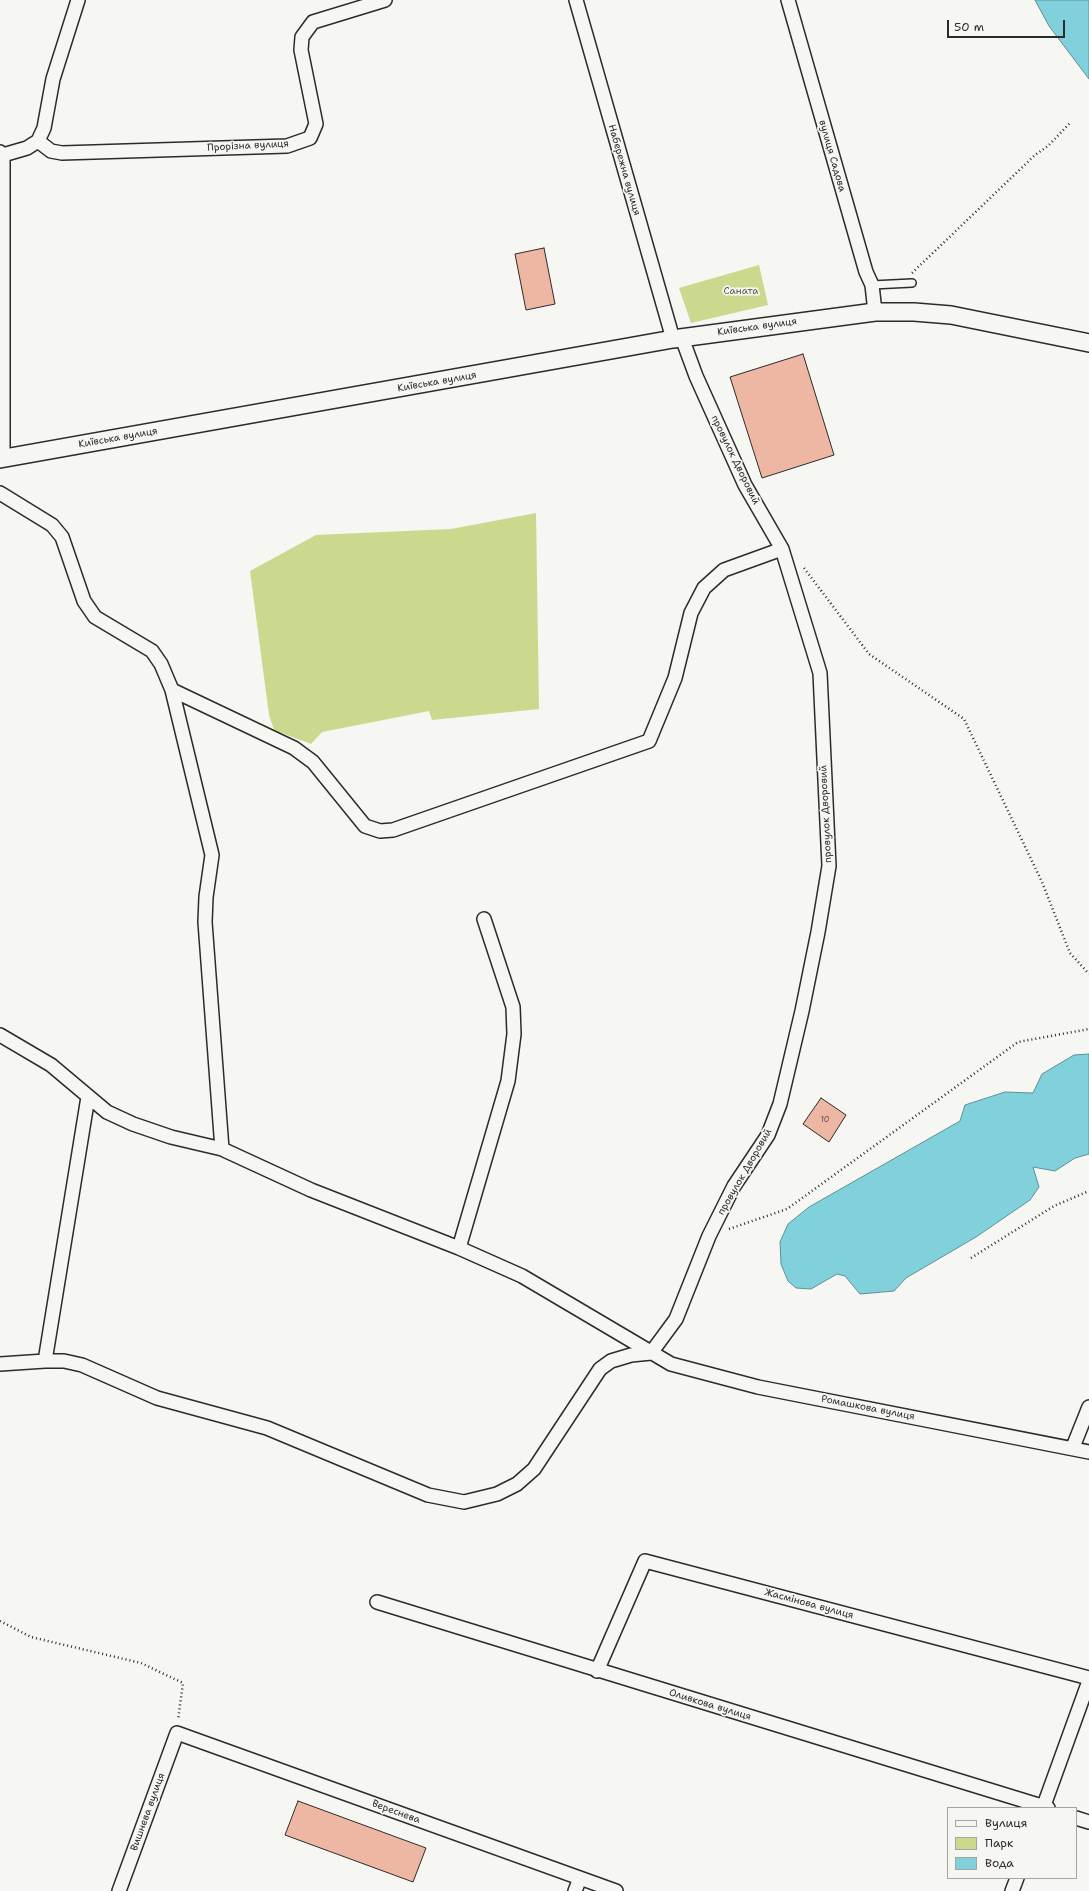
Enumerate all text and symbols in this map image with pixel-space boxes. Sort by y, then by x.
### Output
scale bar [949,12,1067,38]
text: 50 m [954,19,984,35]
street label: вулиця Садова [816,119,848,193]
street label: Набережна вулиця [605,123,643,217]
street label: Прорізна вулиця [207,138,289,154]
park label: Саната [724,285,758,297]
street label: Київська вулиця [716,315,798,339]
street label: Київська вулиця [396,369,478,395]
street label: провулок Дворовий [708,413,762,507]
street label: Київська вулиця [77,425,159,451]
street label: провулок Дворовий [817,765,835,863]
house number: 10 [821,1115,829,1125]
street label: провулок Дворовий [715,1127,775,1217]
street label: Ромашкова вулиця [820,1393,916,1423]
street label: Жасмінова вулиця [763,1586,855,1622]
street label: Оливкова вулиця [667,1687,753,1723]
street label: Вишнева вулиця [128,1771,168,1853]
street label: Вереснева [370,1798,422,1826]
legend [947,1807,1077,1879]
text: Вулиця [985,1815,1027,1831]
text: Парк [985,1835,1013,1851]
text: Вода [985,1855,1014,1871]

